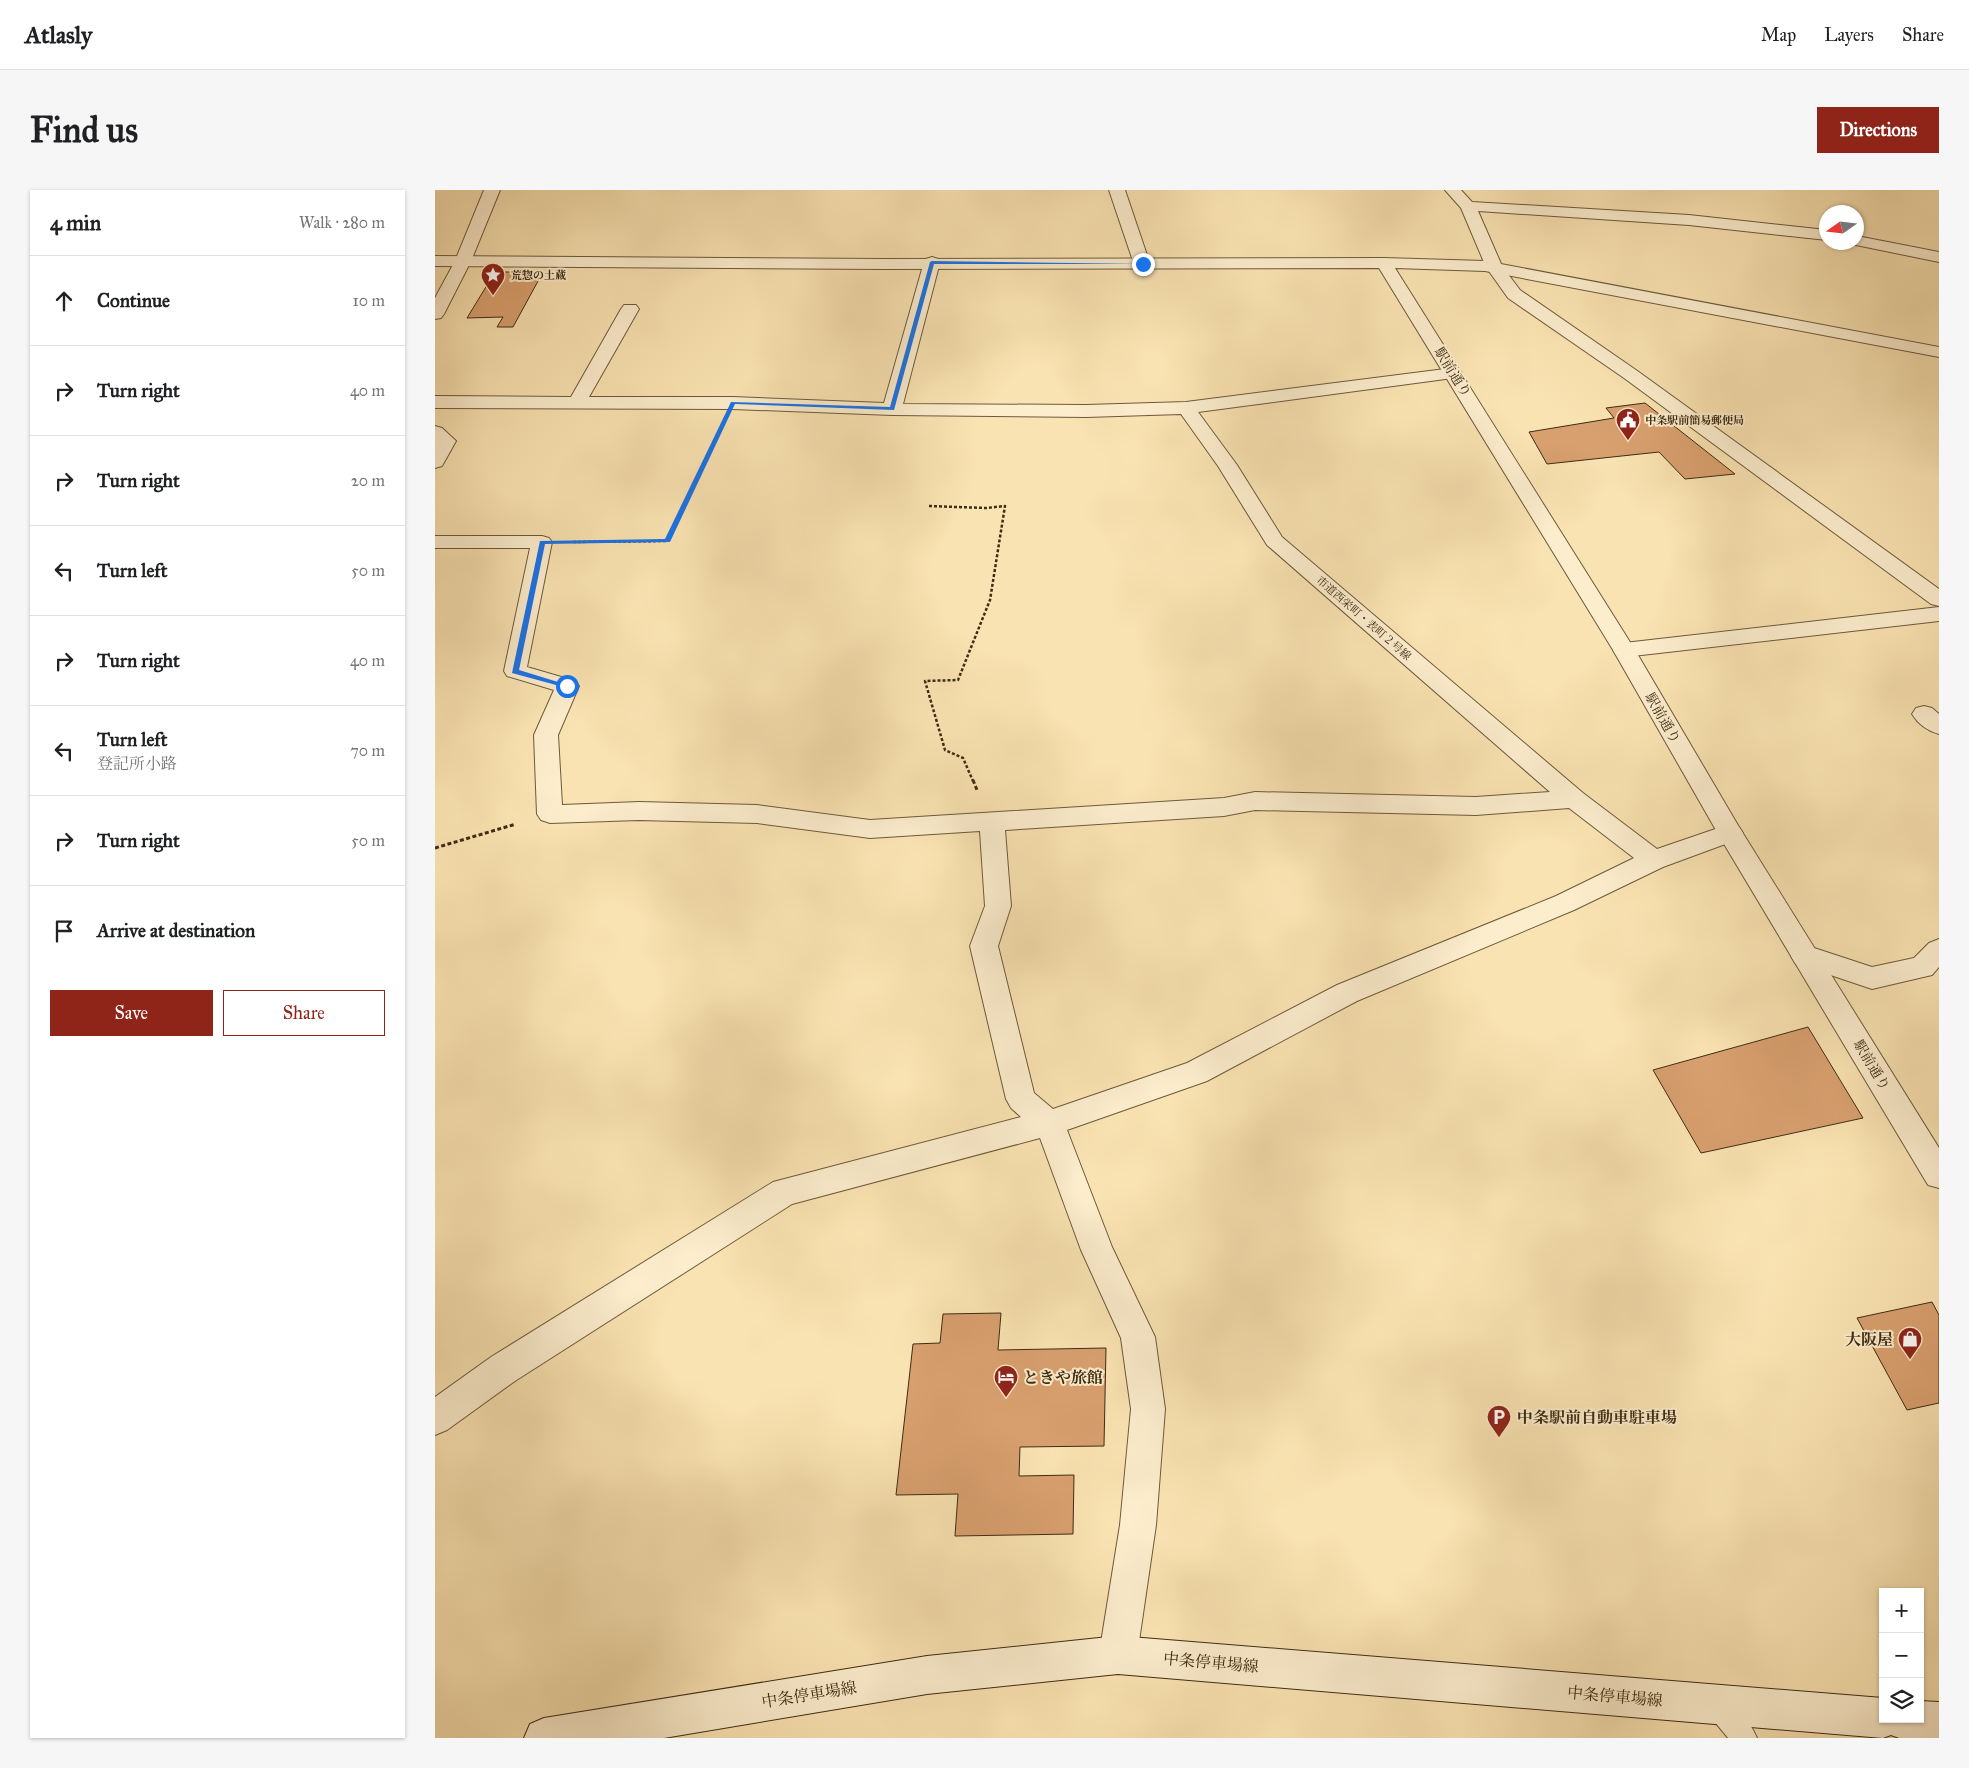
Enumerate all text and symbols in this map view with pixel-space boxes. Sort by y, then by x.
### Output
text: Atlasly [25,20,92,50]
text: Map [1761,24,1796,46]
text: Layers [1824,24,1874,46]
text: Share [1902,24,1944,46]
button: Directions [1817,107,1939,153]
text: Find us [30,109,138,152]
north arrow [1819,205,1864,250]
text: 4 min [50,210,101,236]
text: Walk · 280 m [299,213,385,232]
route end [1132,253,1155,276]
place icon: 荒惣の土蔵 [480,262,506,296]
place label: 荒惣の土蔵 [511,269,566,282]
icon: ahead [50,287,78,315]
text: Continue [97,289,170,312]
text: 10 m [353,291,385,310]
street label: 駅前通り [1431,344,1475,401]
icon: right [50,377,78,405]
text: Turn right [97,379,180,402]
text: 40 m [350,381,385,400]
public building icon: 中条駅前簡易郵便局 [1615,407,1641,441]
place label: 中条駅前簡易郵便局 [1645,414,1744,427]
icon: right [50,467,78,495]
text: Turn right [97,469,180,492]
text: 20 m [351,471,385,490]
icon: left [50,557,78,585]
text: Turn left [97,559,167,582]
text: 50 m [351,561,385,580]
street label: 市道西栄町・表町２号線 [1314,574,1414,663]
icon: right [50,647,78,675]
text: Turn right [97,649,180,672]
text: 40 m [350,651,385,670]
route start [556,675,579,698]
street label: 駅前通り [1641,690,1684,747]
text: Turn left [97,728,167,751]
icon: left [50,737,78,765]
text: 70 m [350,741,385,760]
text: 登記所小路 [97,754,177,773]
icon: right [50,827,78,855]
text: Turn right [97,829,180,852]
text: 50 m [351,831,385,850]
icon: arrive [50,917,78,945]
text: Arrive at destination [97,919,255,942]
button: Save [50,990,213,1036]
button: Share [223,990,385,1036]
street label: 駅前通り [1850,1037,1893,1094]
shop icon: 大阪屋 [1897,1326,1923,1360]
place label: 大阪屋 [1845,1330,1893,1349]
hotel icon: ときや旅館 [993,1364,1019,1398]
place label: ときや旅館 [1023,1368,1103,1387]
parking icon: 中条駅前自動車駐車場 [1486,1404,1512,1438]
place label: 中条駅前自動車駐車場 [1517,1408,1677,1427]
map controls [1879,1588,1924,1723]
button: + [1879,1588,1924,1633]
button: − [1879,1633,1924,1678]
street label: 中条停車場線 [1162,1649,1260,1676]
street label: 中条停車場線 [760,1678,858,1711]
button: layers [1879,1678,1924,1723]
street label: 中条停車場線 [1566,1683,1664,1710]

